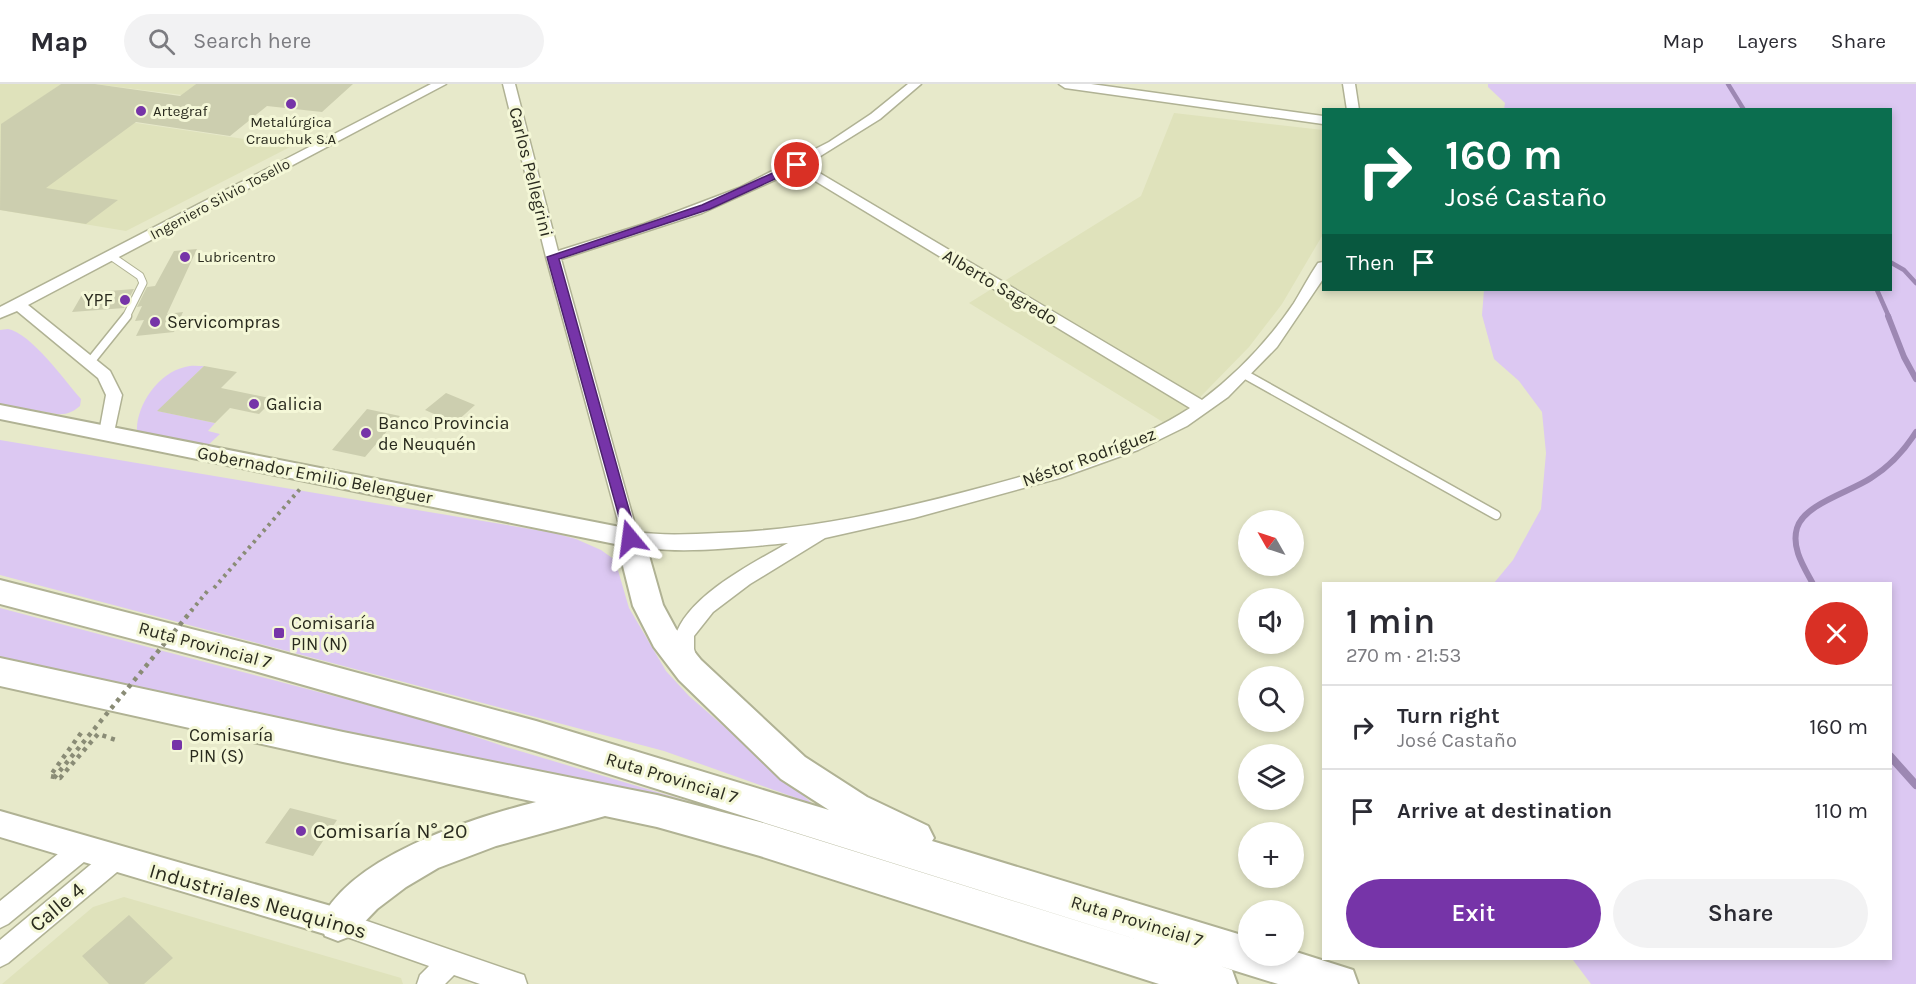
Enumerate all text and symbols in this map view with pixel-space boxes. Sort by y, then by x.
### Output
search box [124,14,544,68]
text: Map [30,25,88,58]
icon: search [145,25,178,58]
text: Search here [193,28,311,54]
text: Map [1662,29,1704,53]
text: Layers [1737,29,1798,53]
text: Share [1831,29,1886,53]
marker: Metalúrgica Crauchuk S.A [284,97,298,111]
place label: Artegraf [153,102,209,120]
marker: Artegraf [134,104,148,118]
street label: Carlos Pellegrini [504,105,558,239]
place label: Metalúrgica Crauchuk S.A [246,113,336,148]
text: 160 m [1445,130,1563,180]
icon: right [1346,132,1424,210]
pin [771,139,822,190]
icon: arrive [780,148,813,181]
street label: Ingeniero Silvio Tosello [147,154,293,244]
text: José Castaño [1445,181,1607,213]
street label: Alberto Sagredo [939,244,1061,330]
icon: arrive [1407,246,1440,279]
place label: Lubricentro [197,248,276,266]
marker: Lubricentro [178,250,192,264]
text: Then [1346,250,1395,276]
place label: YPF [84,289,113,311]
marker: YPF [118,293,132,307]
place label: Servicompras [167,311,280,333]
marker: Servicompras [148,315,162,329]
place label: Galicia [266,393,322,415]
marker: Galicia [247,397,261,411]
place label: Banco Provincia de Neuquén [378,412,510,455]
street label: Néstor Rodríguez [1019,423,1159,491]
marker: Banco Provincia de Neuquén [359,426,373,440]
street label: Gobernador Emilio Belenguer [196,441,435,509]
position arrow [598,506,662,570]
north arrow [1238,510,1304,576]
map controls [1238,510,1304,966]
button: sound [1238,588,1304,654]
text: 1 min [1346,600,1435,642]
button: close [1805,602,1868,665]
place label: Comisaría PIN (N) [291,612,375,655]
street label: Ruta Provincial 7 [136,617,274,673]
marker: Comisaría PIN (N) [272,626,286,640]
text: 270 m · 21:53 [1346,644,1461,667]
button: search [1238,666,1304,732]
text: Turn right [1397,703,1500,729]
icon: right [1346,711,1379,744]
text: 160 m [1809,714,1868,740]
place label: Comisaría PIN (S) [189,724,273,767]
text: José Castaño [1397,729,1517,752]
marker: Comisaría PIN (S) [170,738,184,752]
button: layers [1238,744,1304,810]
street label: Ruta Provincial 7 [603,747,741,809]
icon: arrive [1346,795,1379,828]
text: Arrive at destination [1397,798,1612,824]
text: 110 m [1815,798,1868,824]
place label: Comisaría N° 20 [313,819,467,843]
button: + [1238,822,1304,888]
marker: Comisaría N° 20 [294,824,308,838]
street label: Industriales Neuquinos [147,858,369,944]
street label: Calle 4 [25,877,89,937]
button: Exit [1346,879,1601,948]
button: Share [1613,879,1868,948]
street label: Ruta Provincial 7 [1068,890,1206,952]
button: − [1238,900,1304,966]

